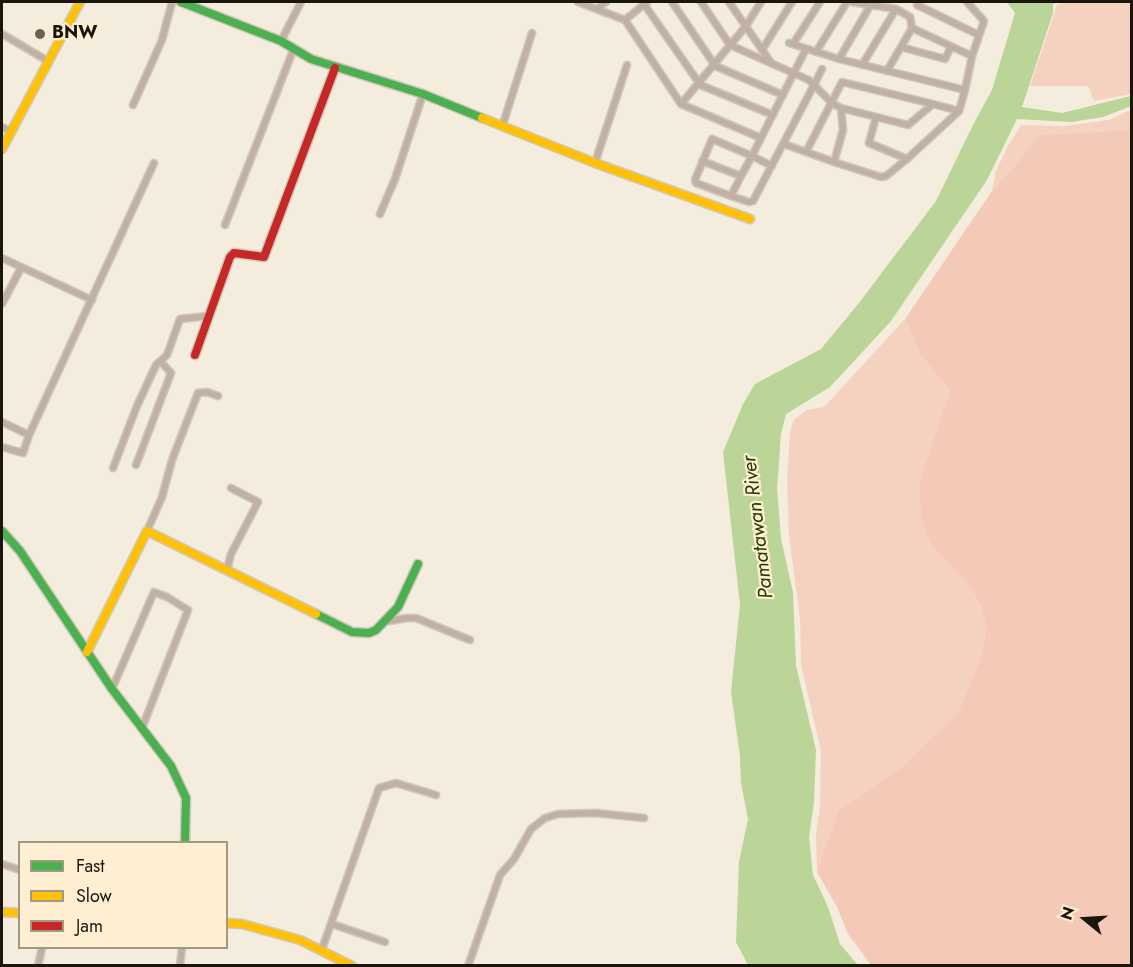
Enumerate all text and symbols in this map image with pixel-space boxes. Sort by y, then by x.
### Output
place label: BNW [52,23,97,45]
marker: BNW [33,27,47,41]
water label: Pamatawan River [738,454,780,600]
legend [18,841,228,949]
text: Fast [76,853,105,879]
text: Slow [76,883,112,909]
north arrow [1055,889,1115,949]
text: N [1055,904,1080,923]
text: Jam [76,913,103,939]

